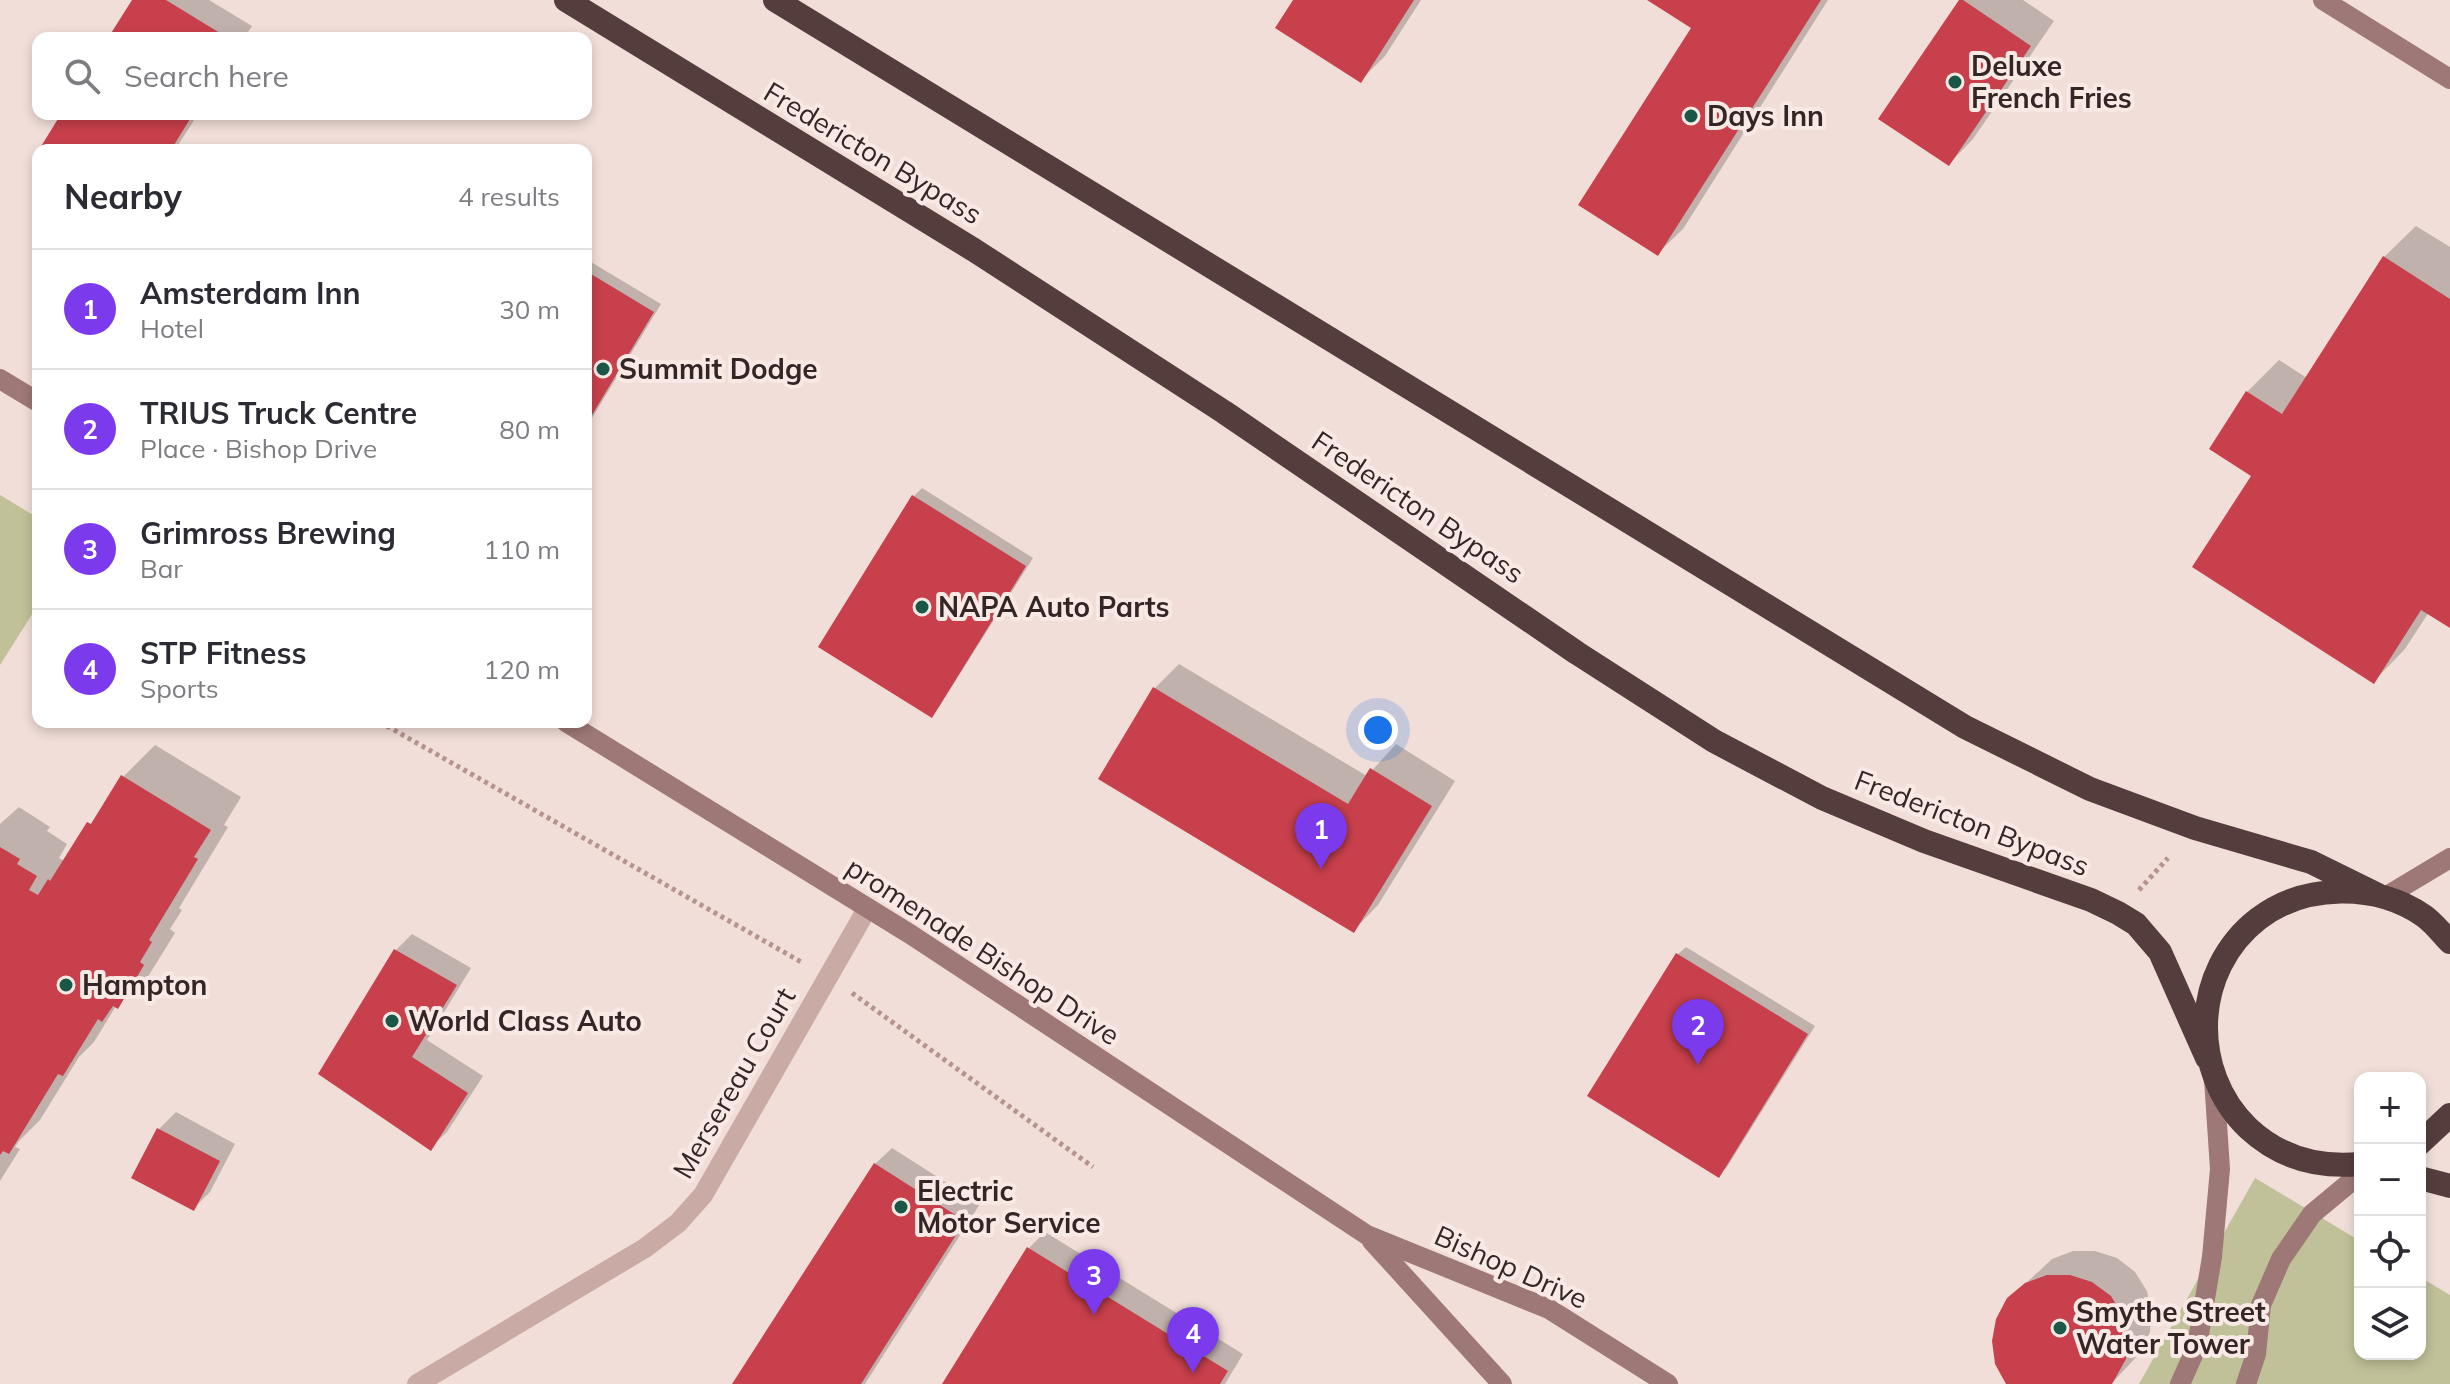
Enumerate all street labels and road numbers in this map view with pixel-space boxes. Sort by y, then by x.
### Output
street label: Fredericton Bypass [758,74,989,231]
street label: Fredericton Bypass [1306,423,1531,590]
street label: Fredericton Bypass [1850,762,2094,883]
street label: promenade Bishop Drive [840,849,1127,1052]
street label: Mersereau Court [665,981,803,1185]
street label: Bishop Drive [1429,1217,1593,1316]

